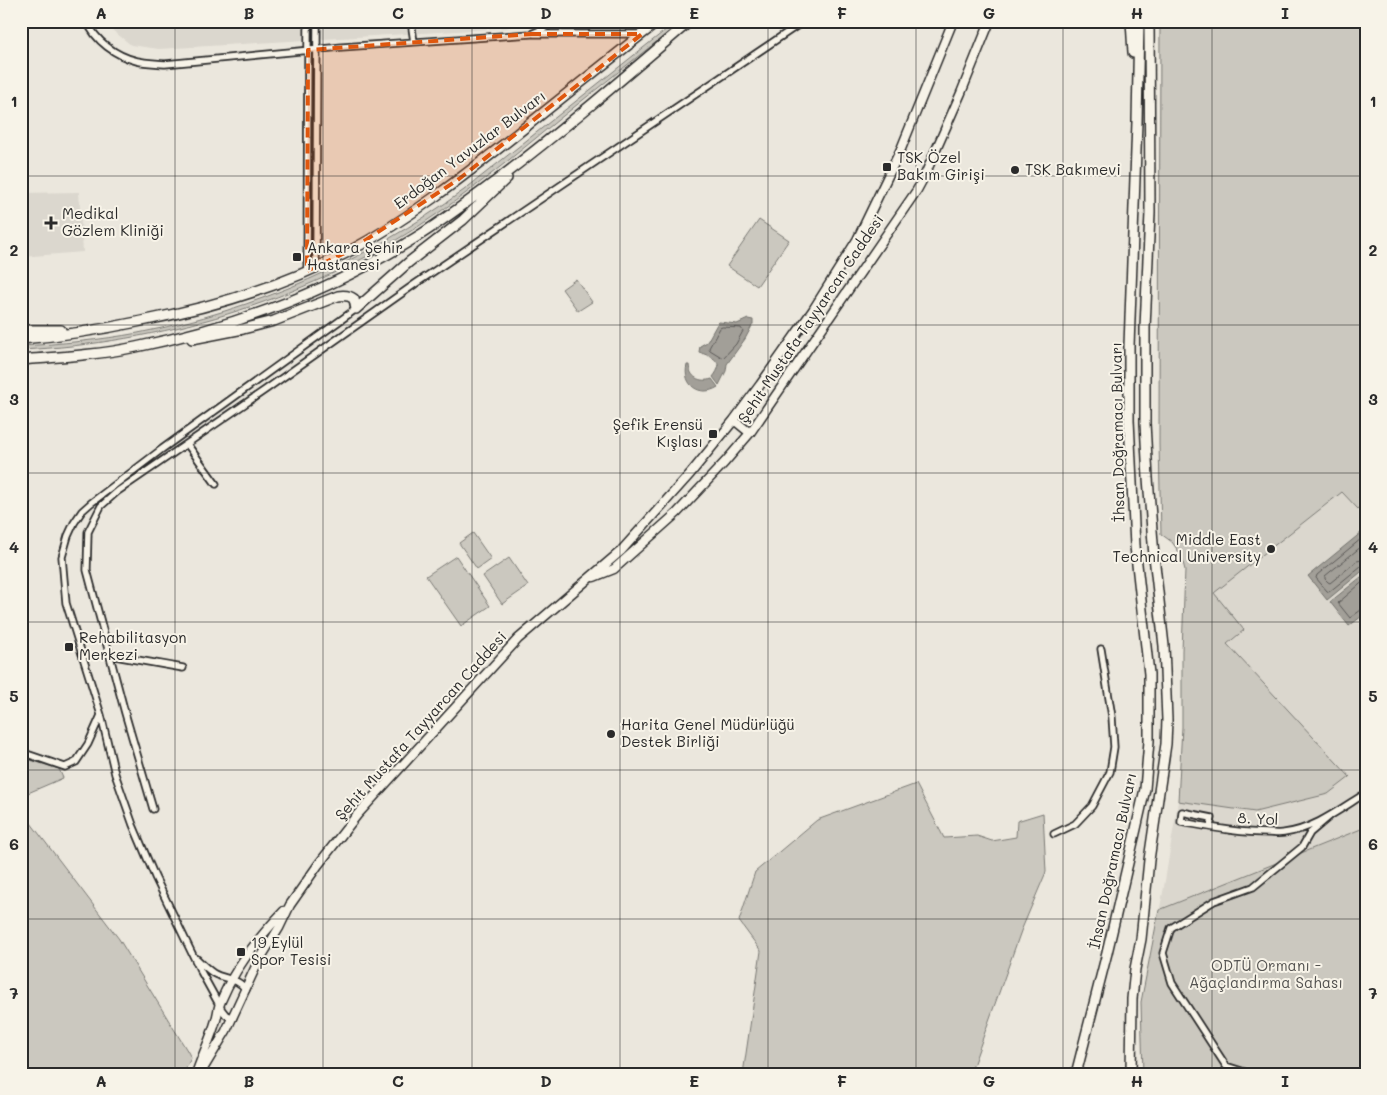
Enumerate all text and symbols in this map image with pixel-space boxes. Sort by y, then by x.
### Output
text: A [95,2,107,23]
text: B [244,2,254,23]
text: C [392,2,404,23]
text: D [540,2,552,23]
text: E [689,2,699,23]
text: F [837,2,847,23]
text: G [983,2,995,23]
text: H [1131,2,1143,23]
text: I [1281,2,1289,23]
street label: Erdoğan Yavuzlar Bulvarı [389,85,550,213]
text: 1 [10,90,18,111]
text: 1 [1369,90,1377,111]
place label: TSK Özel Bakım Girişi [897,147,985,184]
place label: TSK Bakımevi [1025,159,1121,179]
marker: TSK Özel Bakım Girişi [881,161,893,173]
marker: TSK Bakımevi [1009,164,1021,176]
place label: Medikal Gözlem Kliniği [62,203,164,240]
street label: Şehit Mustafa Tayyarcan Caddesi [733,210,888,427]
marker: Medikal Gözlem Kliniği [44,216,58,230]
place label: Ankara Şehir Hastanesi [307,237,403,274]
text: 2 [10,239,19,260]
text: 2 [1369,239,1378,260]
marker: Ankara Şehir Hastanesi [291,251,303,263]
street label: İhsan Doğramacı Bulvarı [1105,342,1129,522]
text: 3 [9,388,19,409]
text: 3 [1368,388,1378,409]
place label: Şefik Erensü Kışlası [613,414,703,451]
marker: Şefik Erensü Kışlası [707,428,719,440]
place label: Middle East Technical University [1112,529,1261,566]
text: 4 [9,536,19,557]
text: 4 [1368,536,1378,557]
marker: Middle East Technical University [1265,543,1277,555]
place label: Rehabilitasyon Merkezi [79,627,186,664]
street label: Şehit Mustafa Tayyarcan Caddesi [330,627,510,824]
marker: Rehabilitasyon Merkezi [63,641,75,653]
text: 5 [9,685,19,706]
text: 5 [1368,685,1378,706]
place label: Harita Genel Müdürlüğü Destek Birliği [621,714,795,751]
marker: Harita Genel Müdürlüğü Destek Birliği [605,728,617,740]
street label: İhsan Doğramacı Bulvarı [1084,771,1141,951]
street label: 8. Yol [1237,807,1279,829]
text: 6 [9,833,19,854]
text: 6 [1368,833,1378,854]
place label: 19 Eylül Spor Tesisi [251,932,331,969]
marker: 19 Eylül Spor Tesisi [235,946,247,958]
park label: ODTÜ Ormanı - Ağaçlandırma Sahası [1189,955,1343,992]
text: 7 [10,982,19,1003]
text: 7 [1369,982,1378,1003]
text: A [95,1070,107,1091]
text: B [244,1070,254,1091]
text: C [392,1070,404,1091]
text: D [540,1070,552,1091]
text: E [689,1070,699,1091]
text: F [837,1070,847,1091]
text: G [983,1070,995,1091]
text: H [1131,1070,1143,1091]
text: I [1281,1070,1289,1091]

